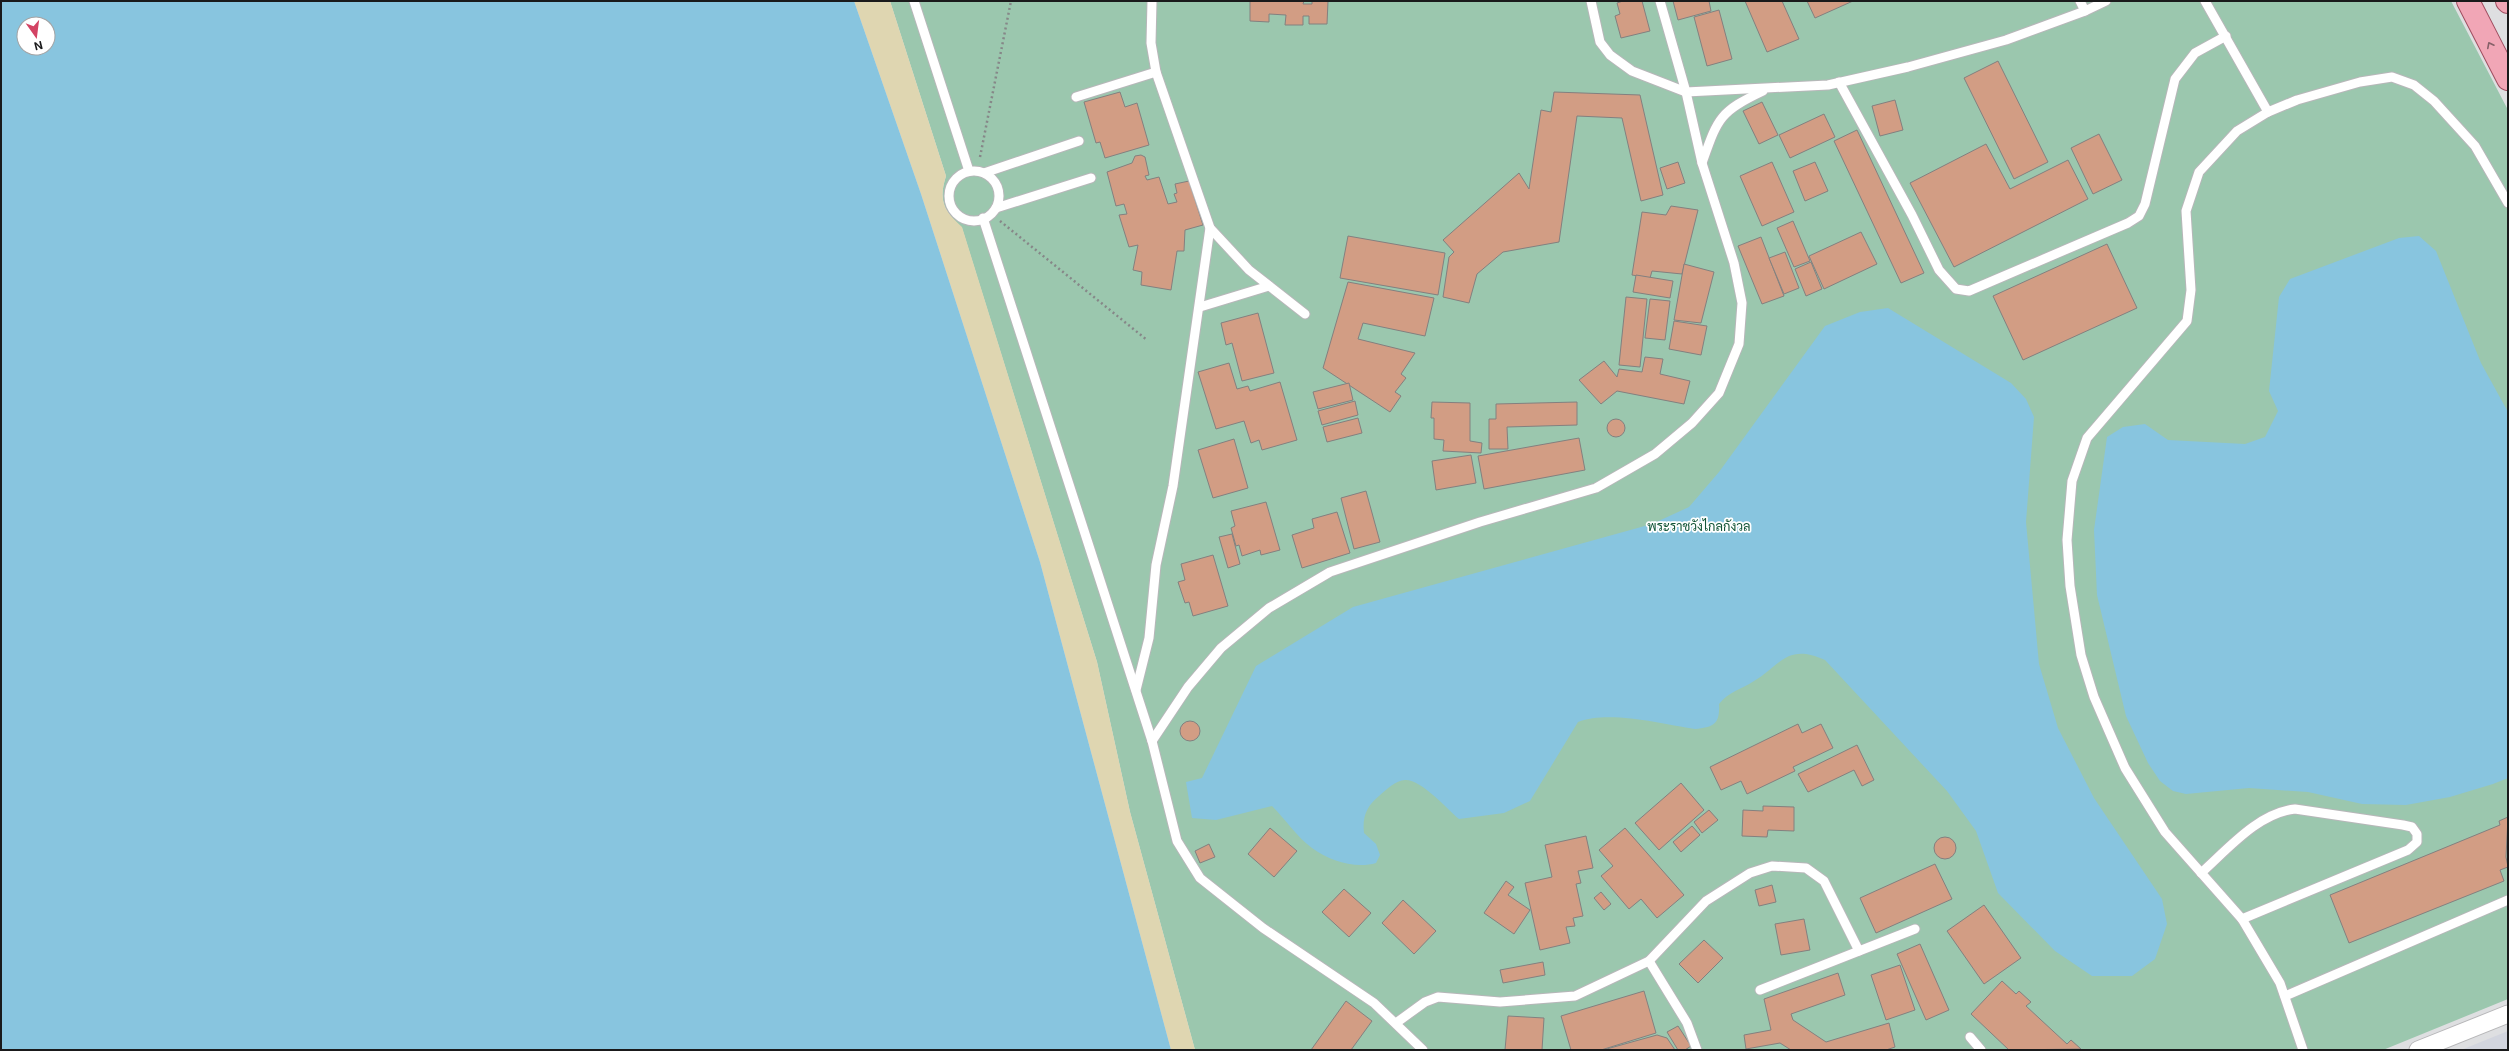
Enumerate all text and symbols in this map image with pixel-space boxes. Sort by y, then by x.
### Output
north arrow [16,16,56,56]
text: N [33,38,44,54]
one-way arrow [2487,42,2495,49]
park label: พระราชวังไกลกังวล [1647,518,1751,534]

